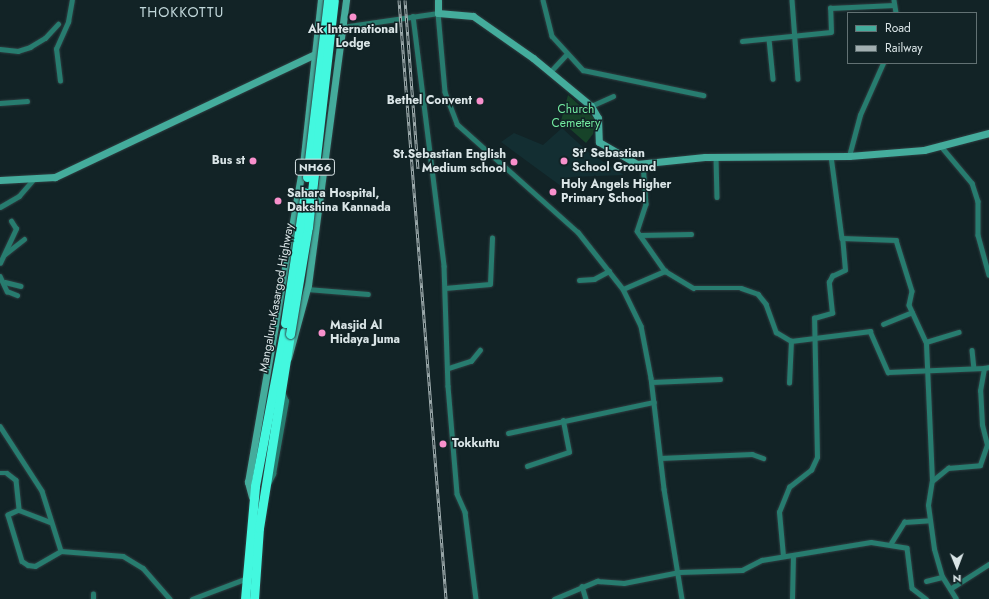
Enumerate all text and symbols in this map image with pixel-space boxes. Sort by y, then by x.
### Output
district label: THOKKOTTU [140,4,224,20]
marker: Ak International Lodge [348,12,358,22]
legend [847,12,977,64]
text: Road [885,19,911,37]
place label: Ak International Lodge [308,23,398,51]
text: Railway [885,39,923,57]
place label: Bethel Convent [387,94,472,108]
marker: Bethel Convent [475,96,485,106]
park label: Church Cemetery [552,103,600,131]
place label: St' Sebastian School Ground [572,147,656,175]
place label: St.Sebastian English Medium school [393,148,506,176]
place label: Bus st [212,154,245,168]
marker: Bus st [248,156,258,166]
marker: St' Sebastian School Ground [559,156,569,166]
marker: St.Sebastian English Medium school [509,157,519,167]
road number: NH66 [294,158,336,176]
place label: Holy Angels Higher Primary School [561,178,672,206]
place label: Sahara Hospital, Dakshina Kannada [287,187,391,215]
marker: Holy Angels Higher Primary School [548,187,558,197]
marker: Sahara Hospital, Dakshina Kannada [272,195,284,207]
street label: Mangaluru-Kasargod Highway [257,222,297,374]
place label: Masjid Al Hidaya Juma [330,319,400,347]
marker: Masjid Al Hidaya Juma [317,328,327,338]
place label: Tokkuttu [452,437,500,451]
marker: Tokkuttu [437,438,449,450]
north arrow [937,547,977,587]
text: N [953,571,962,587]

